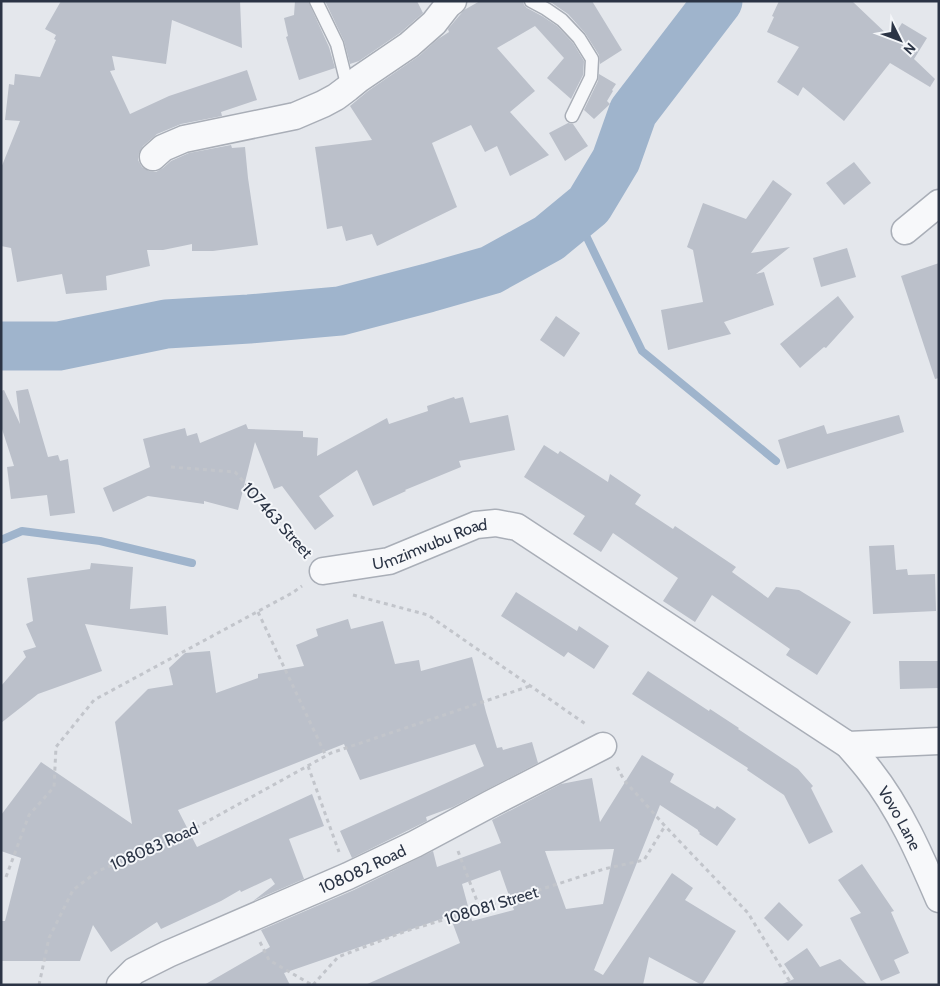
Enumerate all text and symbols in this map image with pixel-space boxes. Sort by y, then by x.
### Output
north arrow [875,15,925,65]
text: N [900,39,920,58]
street label: 107463 Street [239,479,317,563]
street label: Umzimvubu Road [371,515,488,573]
street label: Vovo Lane [874,783,925,853]
street label: 108083 Road [107,819,201,874]
street label: 108082 Road [316,841,409,897]
street label: 108081 Street [442,882,541,929]

